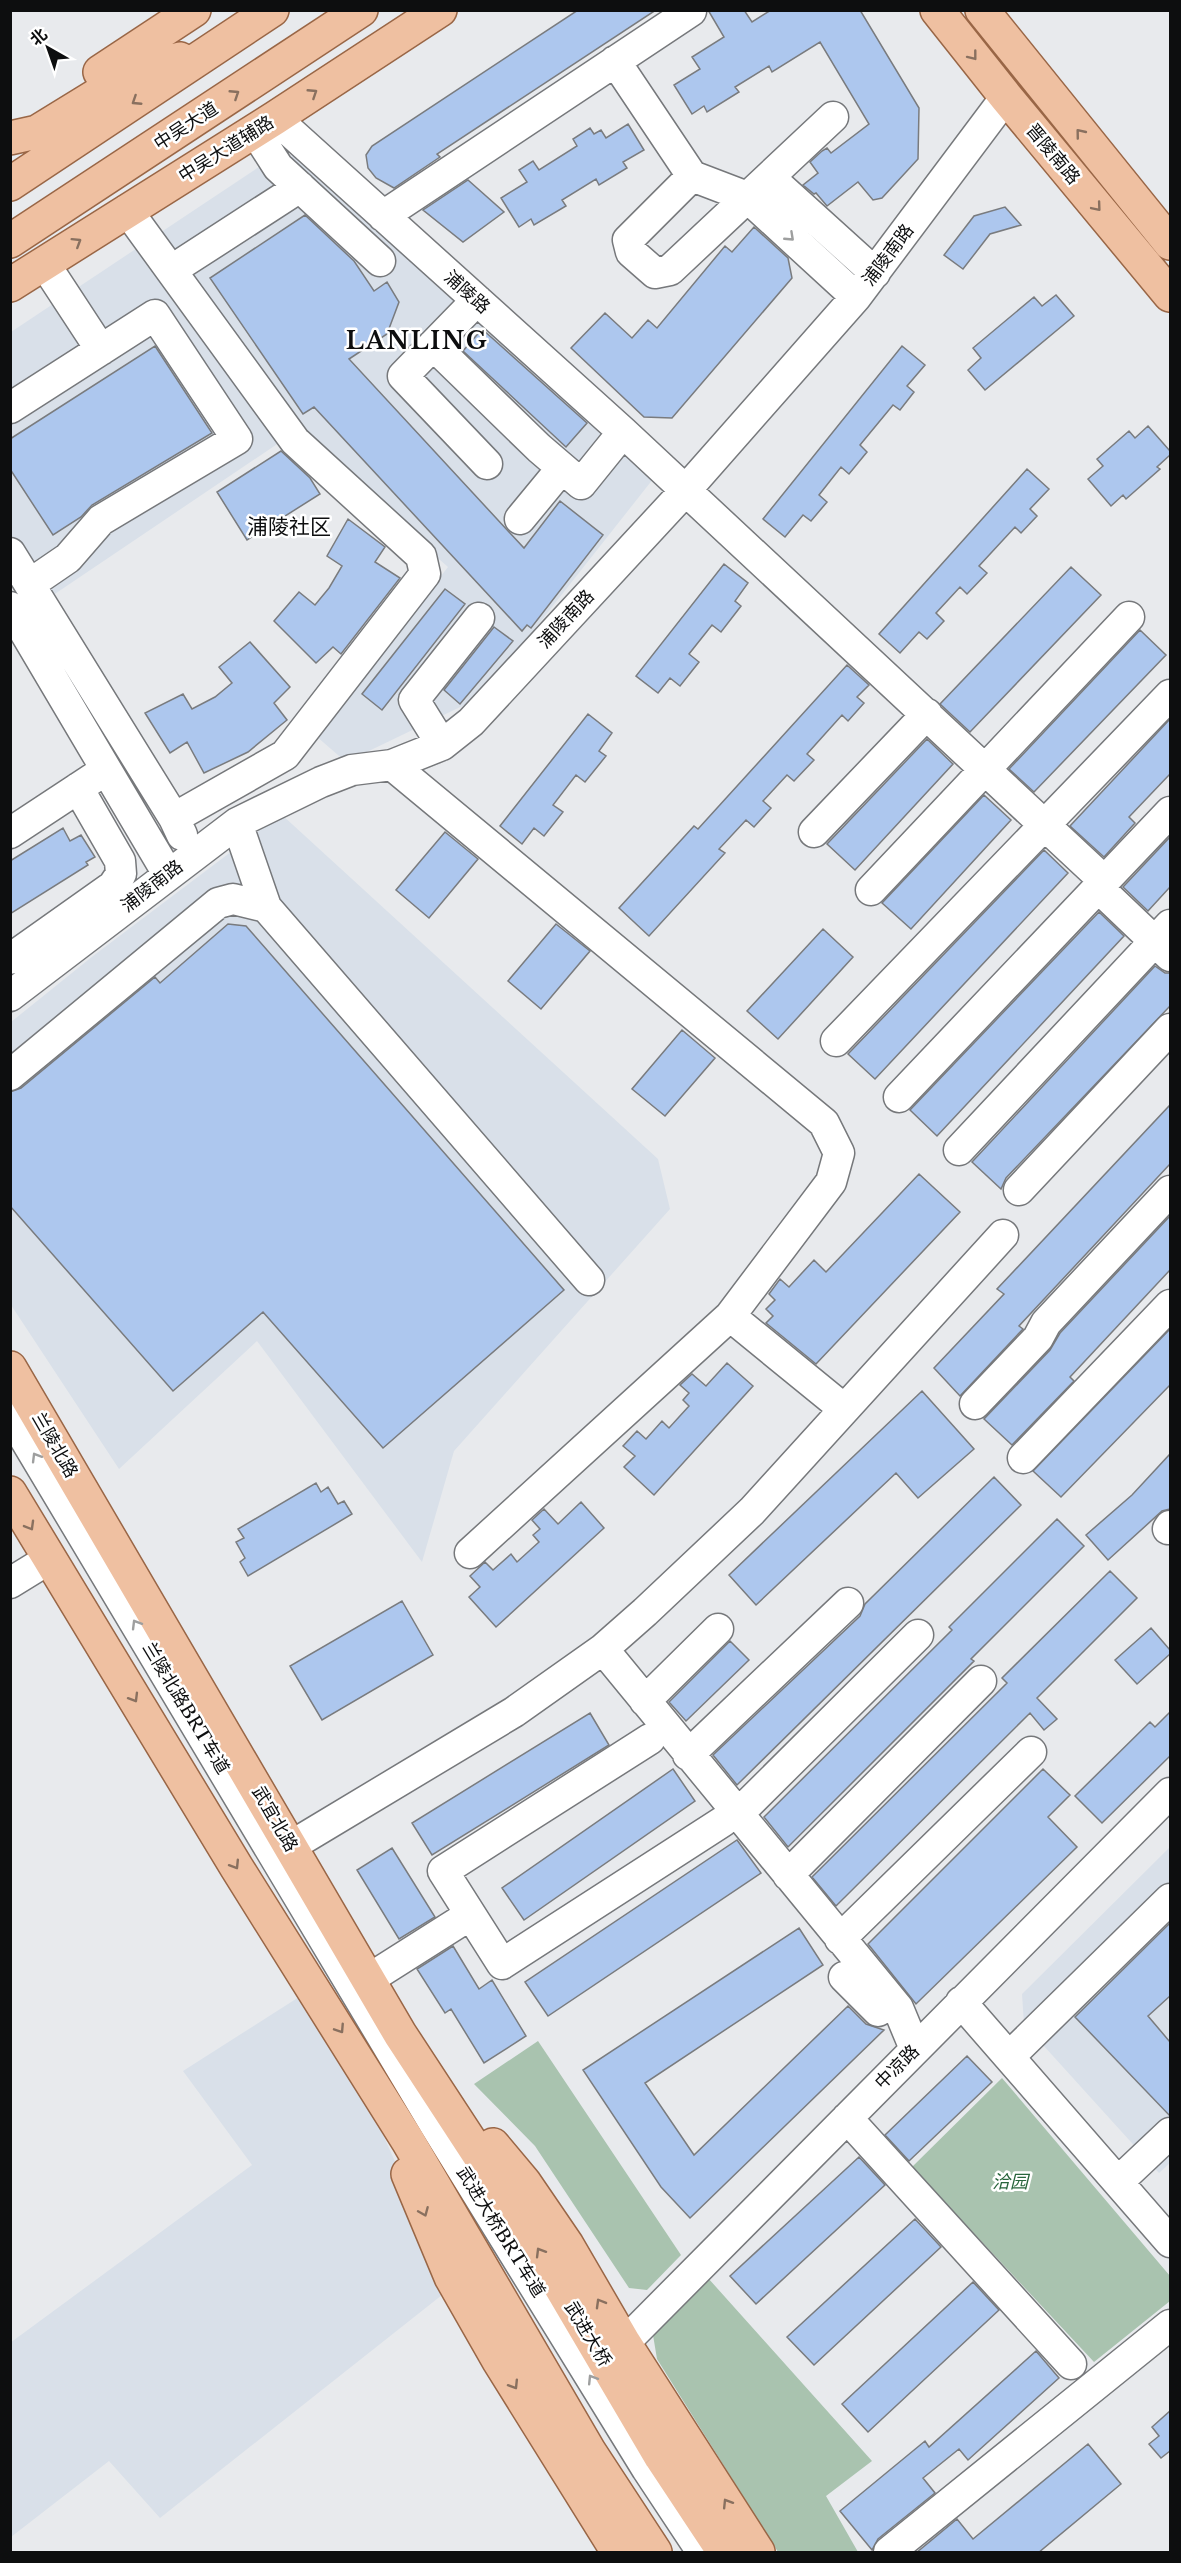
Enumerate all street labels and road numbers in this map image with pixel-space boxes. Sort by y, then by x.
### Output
street label: 中吴大道 [150,97,222,155]
street label: 中吴大道辅路 [174,111,278,187]
street label: 晋陵南路 [1021,119,1085,189]
street label: 浦陵南路 [858,220,918,290]
street label: 浦陵路 [440,266,494,318]
street label: 浦陵南路 [533,585,599,653]
street label: 浦陵南路 [117,855,187,917]
street label: 兰陵北路 [27,1408,83,1482]
street label: 兰陵北路BRT车道 [138,1638,234,1778]
street label: 武宜北路 [247,1782,303,1856]
street label: 中凉路 [870,2040,924,2094]
street label: 武进大桥BRT车道 [452,2163,550,2301]
street label: 武进大桥 [560,2297,616,2371]

